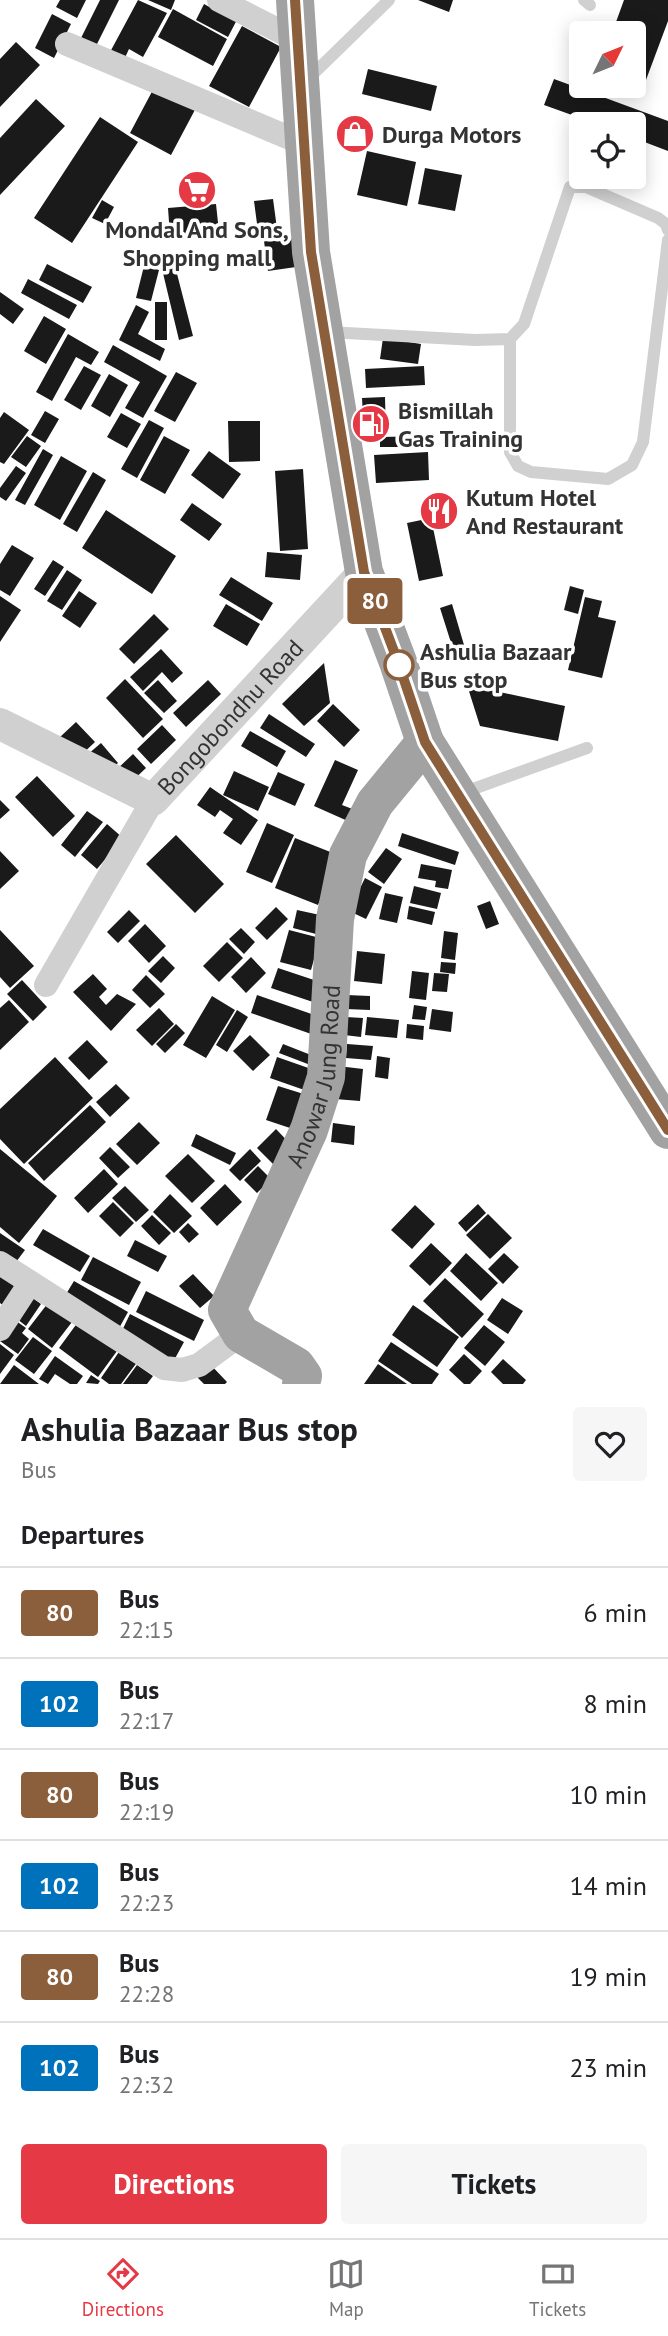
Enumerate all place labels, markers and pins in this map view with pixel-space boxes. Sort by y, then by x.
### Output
shop icon: Durga Motors [334,113,376,155]
place label: Durga Motors [382,119,522,150]
supermarket icon: Mondal And Sons, Shopping mall [176,169,218,211]
place label: Mondal And Sons, Shopping mall [105,214,289,273]
place label: Bismillah Gas Training [398,395,523,454]
fuel station icon: Bismillah Gas Training [350,403,392,445]
place label: Kutum Hotel And Restaurant [466,482,624,541]
restaurant icon: Kutum Hotel And Restaurant [418,490,460,532]
place label: Ashulia Bazaar Bus stop [420,636,572,695]
marker: Ashulia Bazaar Bus stop [384,650,414,680]

